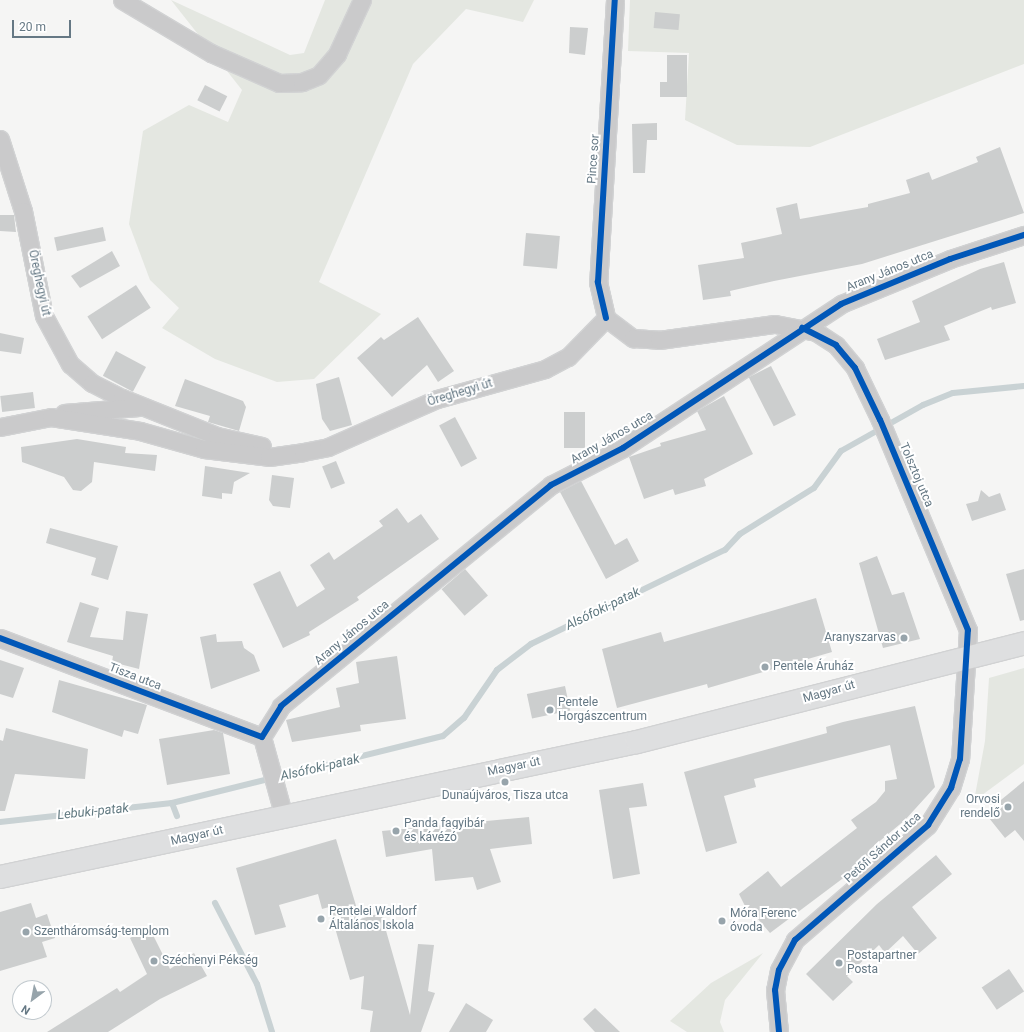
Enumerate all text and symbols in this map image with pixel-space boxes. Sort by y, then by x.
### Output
scale bar [14,12,73,38]
text: 20 m [19,20,46,34]
street label: Pince sor [585,134,603,184]
street label: Arany János utca [844,247,936,295]
street label: Öreghegyi út [25,249,53,317]
street label: Öreghegyi út [426,376,494,410]
street label: Arany János utca [568,409,656,467]
street label: Tolsztoj utca [896,441,936,509]
water label: Alsófoki-patak [563,584,643,634]
street label: Arany János utca [312,598,392,668]
place label: Aranyszarvas [824,631,896,645]
marker: Aranyszarvas [899,633,909,643]
street label: Tisza utca [107,660,163,694]
place label: Pentele Áruház [773,660,854,674]
marker: Pentele Áruház [760,662,770,672]
street label: Magyar út [801,678,857,706]
place label: Pentele Horgászcentrum [558,696,647,724]
marker: Pentele Horgászcentrum [545,705,555,715]
water label: Alsófoki-patak [279,751,361,785]
street label: Magyar út [486,754,542,780]
marker: Dunaújváros, Tisza utca [500,777,510,787]
place label: Dunaújváros, Tisza utca [442,789,568,803]
place label: Orvosi rendelő [960,793,1000,821]
water label: Lebuki-patak [56,800,130,824]
marker: Orvosi rendelő [1003,802,1013,812]
street label: Petőfi Sándor utca [842,810,924,886]
place label: Panda fagyibár és kávézó [404,817,484,845]
street label: Magyar út [169,823,225,849]
marker: Panda fagyibár és kávézó [391,826,401,836]
place label: Pentelei Waldorf Általános Iskola [329,905,417,933]
place label: Móra Ferenc óvoda [730,907,797,935]
marker: Pentelei Waldorf Általános Iskola [316,914,326,924]
marker: Móra Ferenc óvoda [717,916,727,926]
place label: Szentháromság-templom [34,925,169,939]
marker: Szentháromság-templom [21,927,31,937]
place label: Postapartner Posta [847,949,917,977]
place label: Széchenyi Pékség [162,954,258,968]
marker: Széchenyi Pékség [149,956,159,966]
marker: Postapartner Posta [834,958,844,968]
north arrow [12,980,52,1020]
text: N [19,1002,33,1017]

